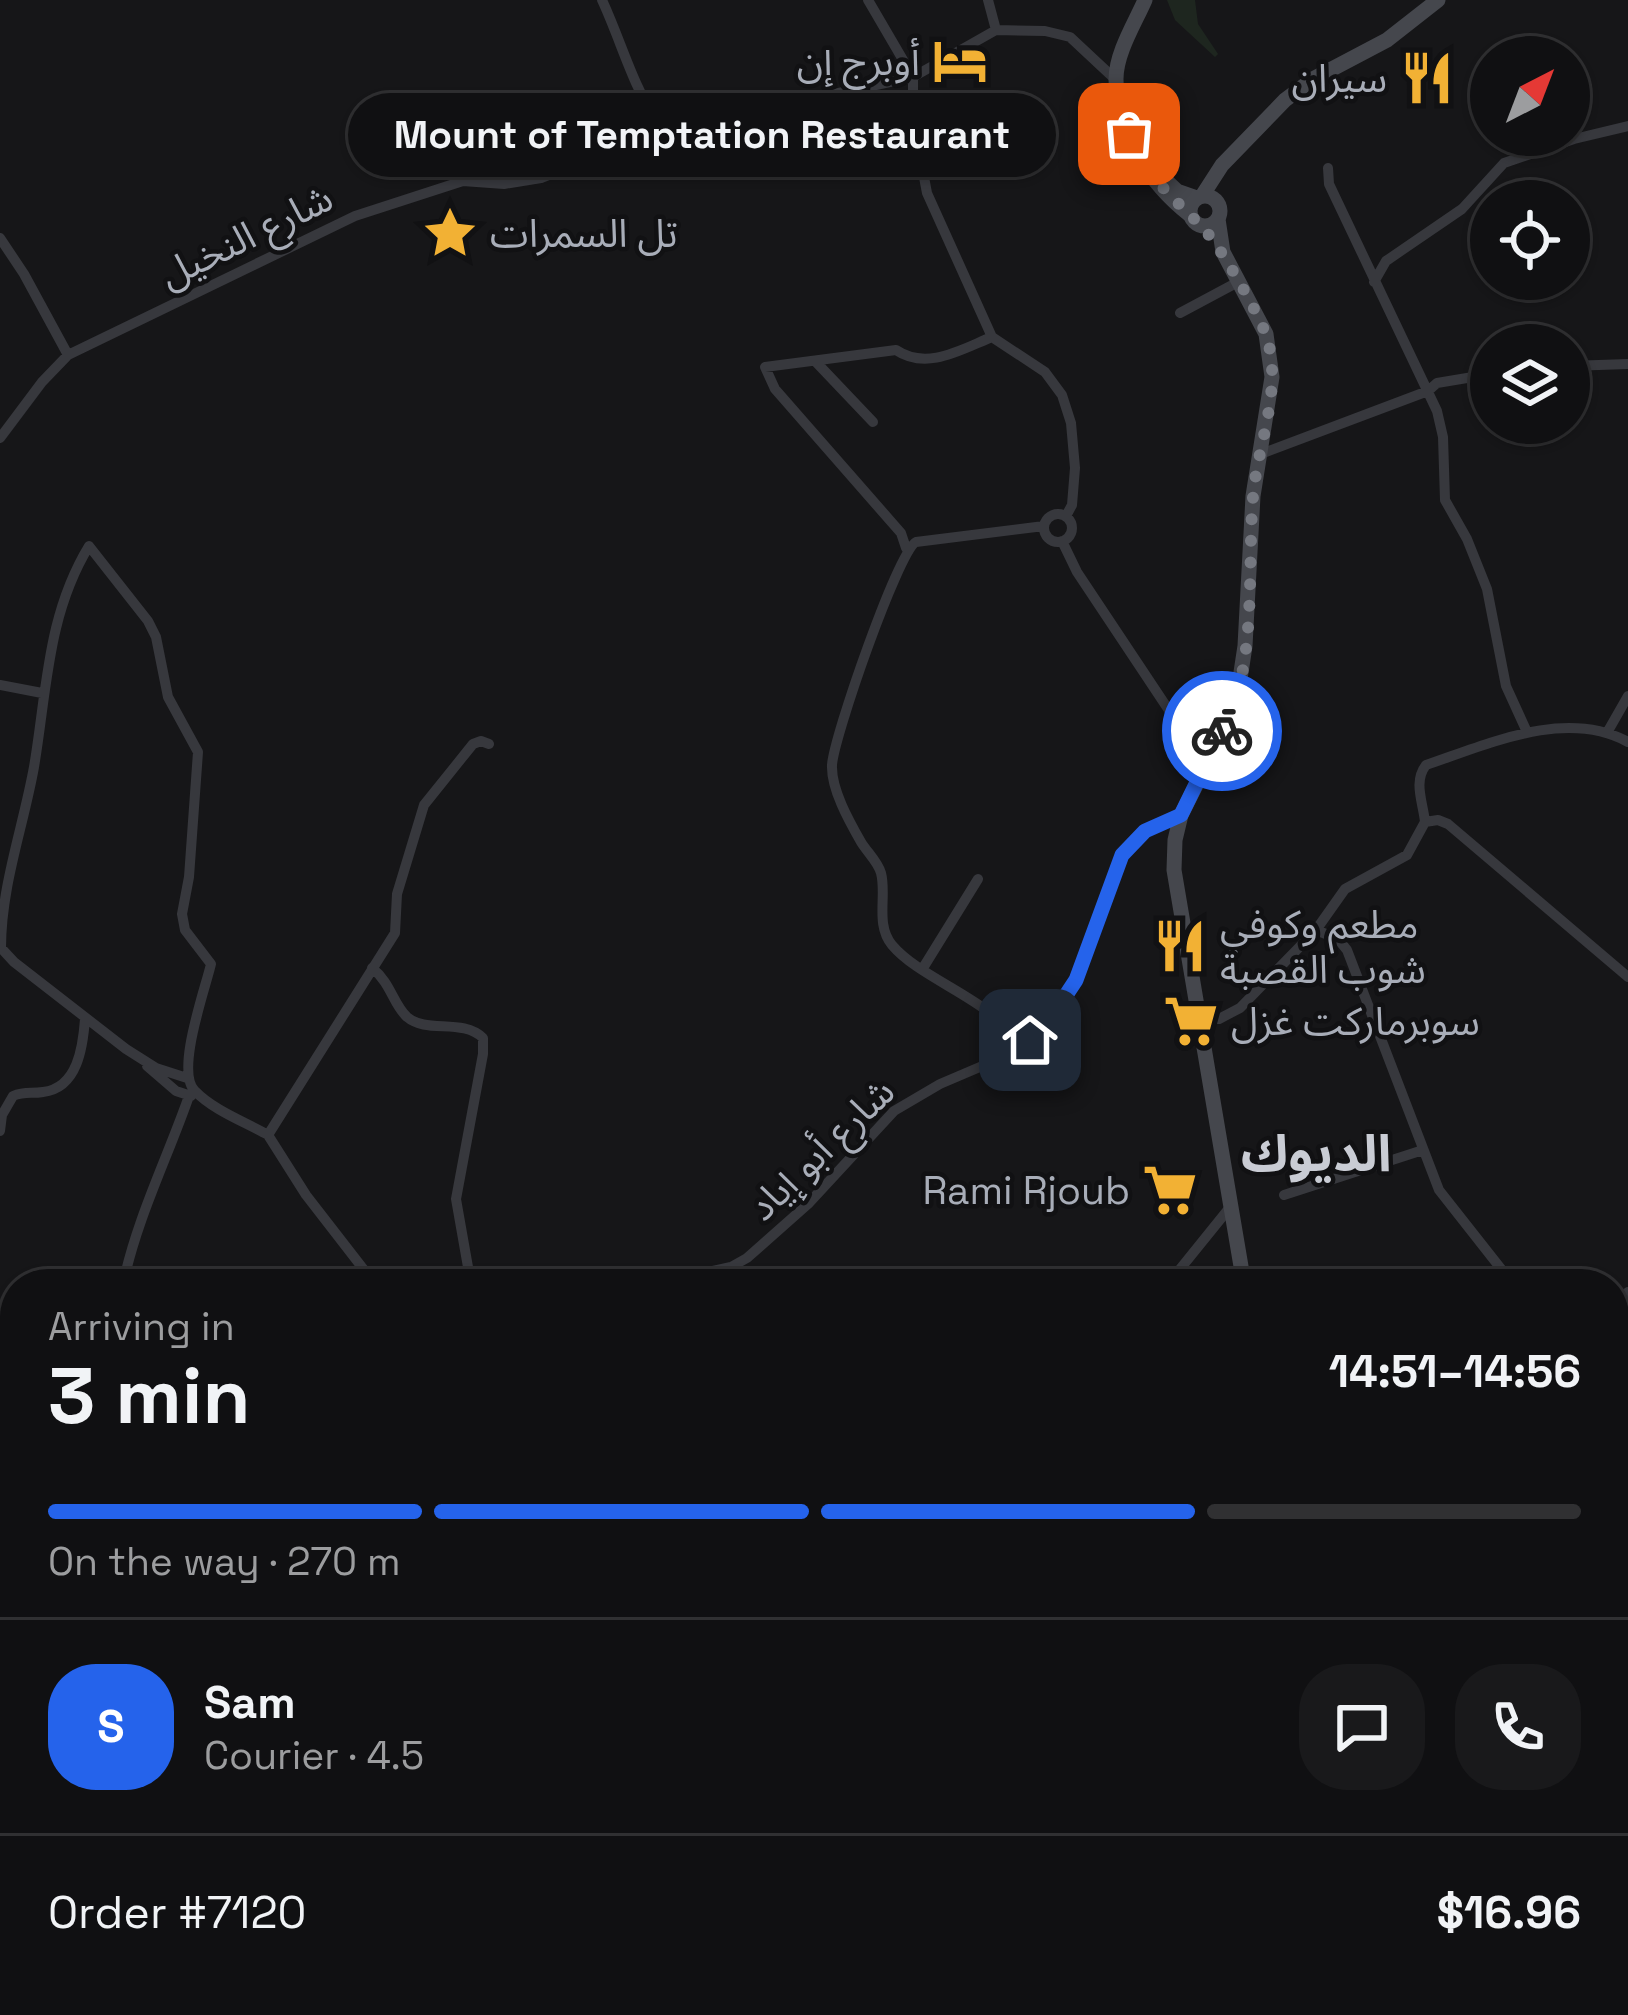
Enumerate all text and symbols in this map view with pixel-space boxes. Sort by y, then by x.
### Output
hotel icon: أوبرج إن [931,32,989,90]
north arrow [1470,36,1590,156]
map controls [1470,36,1590,444]
place label: أوبرج إن [797,37,920,90]
restaurant icon: سيران [1398,49,1456,107]
place label: سيران [1291,54,1387,103]
pin [1078,83,1180,185]
callout: Mount of Temptation Restaurant [349,92,1057,176]
icon: bag [1096,101,1162,167]
text: Mount of Temptation Restaurant [394,110,1010,159]
street label: شارع النخيل [151,173,342,303]
button: locate [1470,180,1590,300]
place icon: تل السمرات [421,204,479,262]
place label: تل السمرات [490,209,678,258]
button: layers [1470,324,1590,444]
courier [1162,671,1282,791]
icon: bike [1189,698,1255,764]
place label: مطعم وكوفي شوب القصبة [1220,900,1426,994]
restaurant icon: مطعم وكوفي شوب القصبة [1151,917,1209,975]
pin [979,989,1081,1091]
supermarket icon: سوبرماركت غزل [1162,992,1220,1050]
place label: سوبرماركت غزل [1231,997,1480,1046]
icon: home [997,1007,1063,1073]
street label: شارع أبو إياد [737,1067,907,1234]
district label: الديوك [1241,1121,1391,1186]
supermarket icon: Rami Rjoub [1141,1161,1199,1219]
place label: Rami Rjoub [923,1166,1130,1215]
text: Arriving in [48,1302,235,1351]
text: 14:51–14:56 [1329,1343,1581,1400]
text: 3 min [48,1346,251,1446]
text: On the way · 270 m [48,1537,401,1586]
button: chat [1299,1664,1425,1790]
button: phone [1455,1664,1581,1790]
text: Sam [204,1674,296,1731]
text: S [97,1698,125,1755]
text: Courier · 4.5 [204,1731,424,1780]
text: Order #7120 [48,1884,306,1941]
text: $16.96 [1437,1884,1581,1941]

